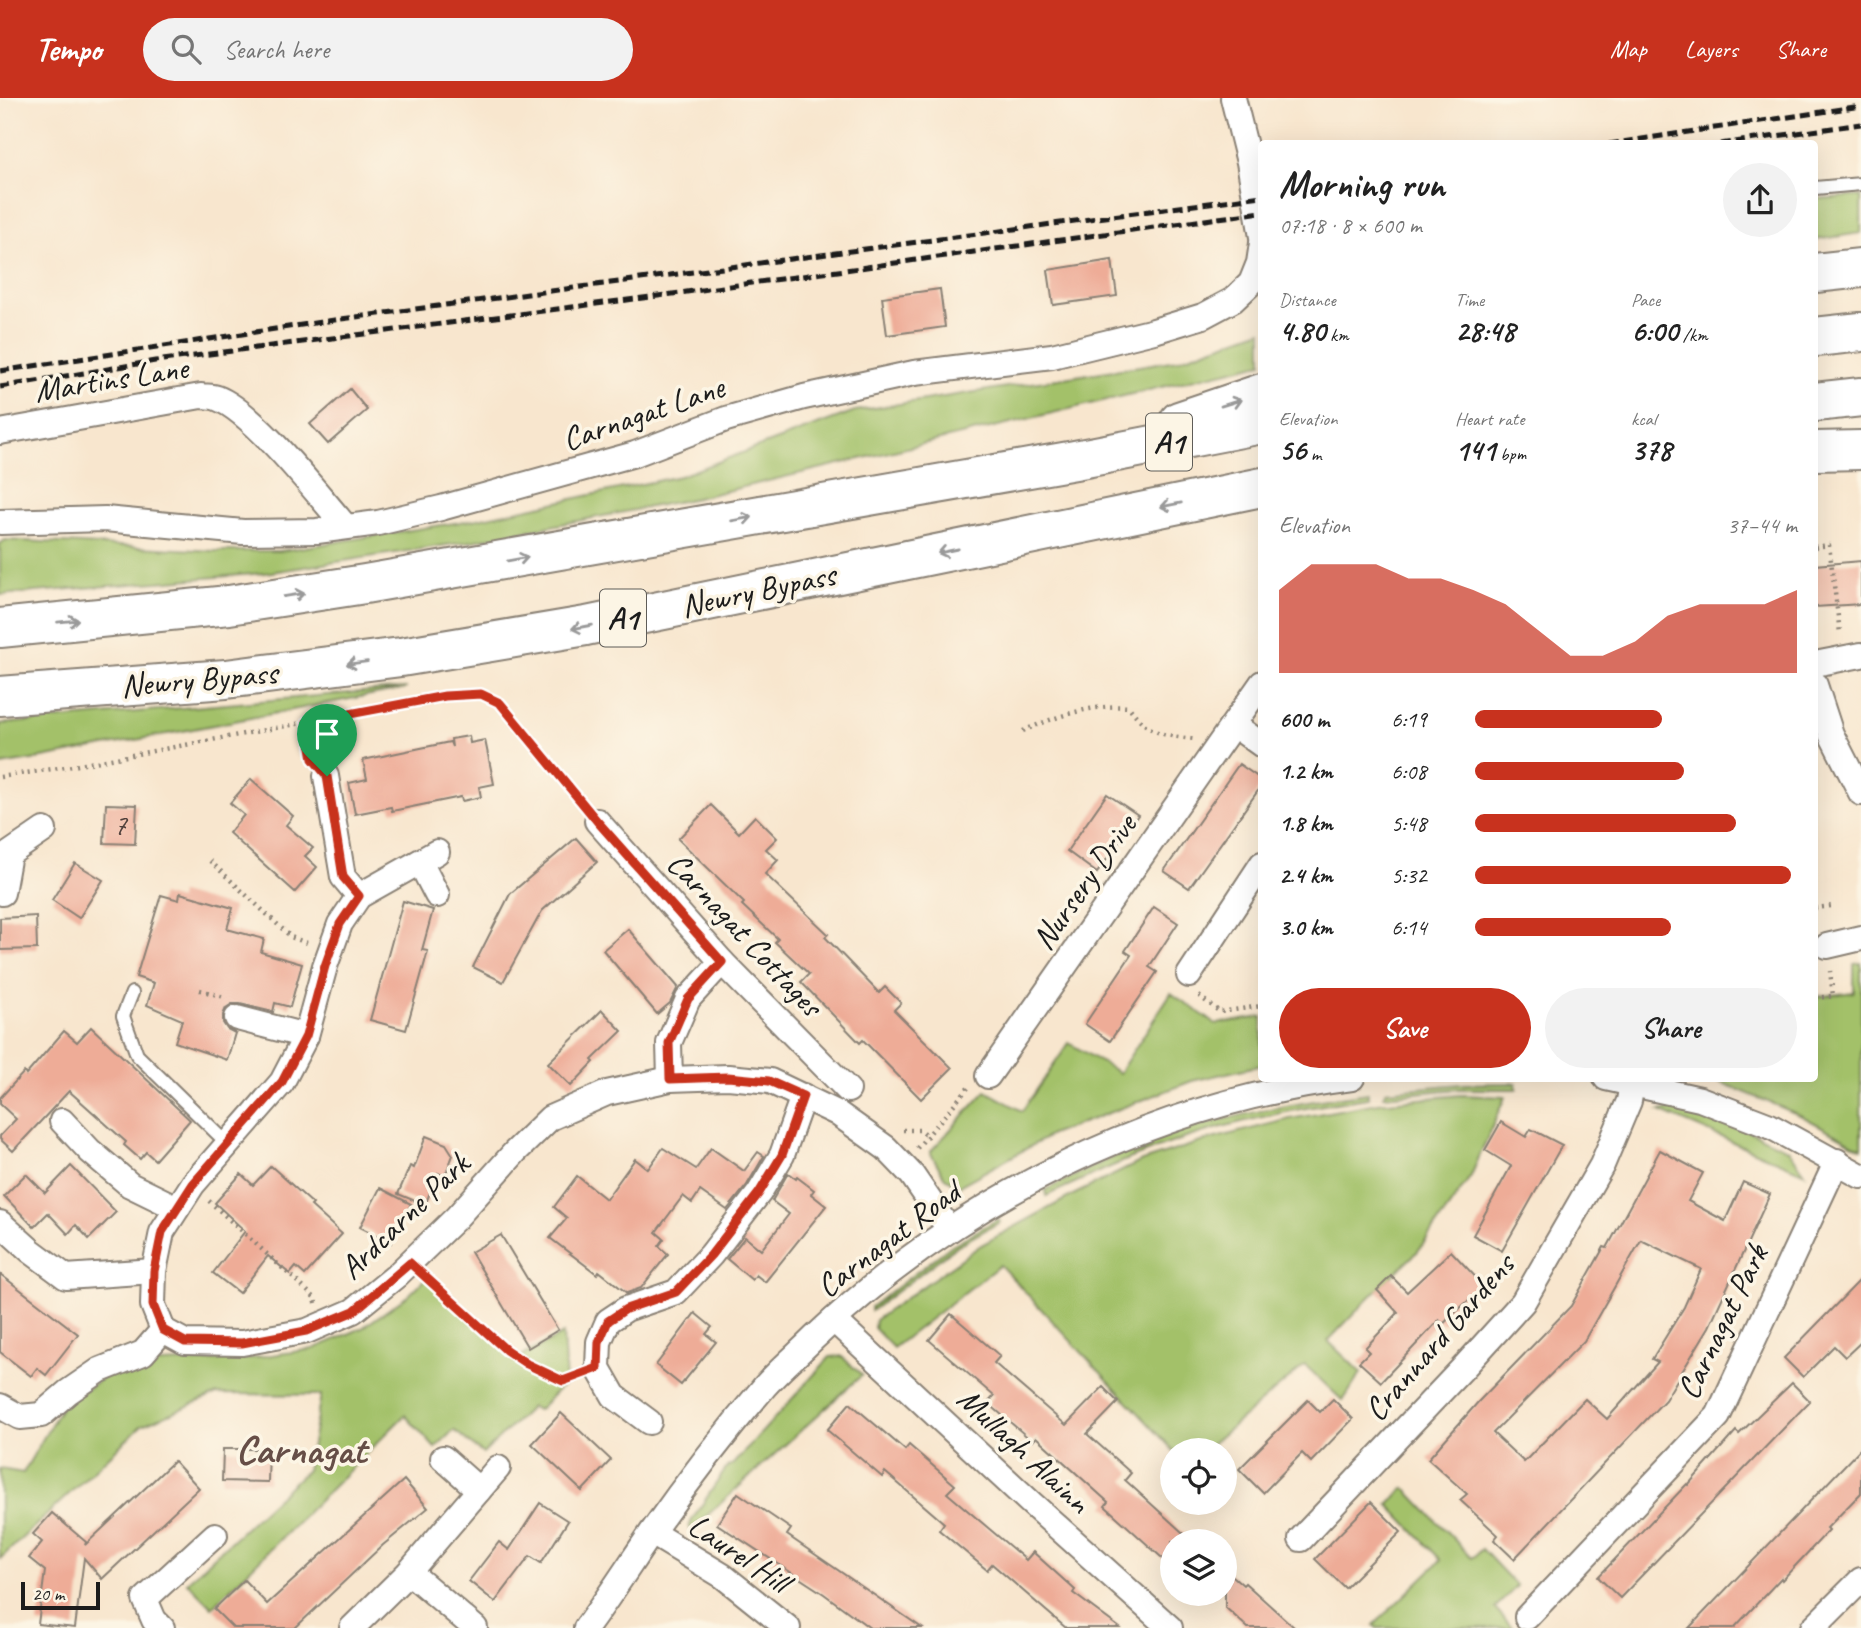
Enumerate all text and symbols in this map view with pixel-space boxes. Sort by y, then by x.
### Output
search box [143,18,633,81]
text: Tempo [35,28,101,70]
icon: search [167,30,205,68]
text: Search here [223,33,329,66]
text: Map [1610,34,1647,64]
text: Layers [1685,34,1738,64]
text: Share [1776,34,1826,64]
text: Morning run [1279,161,1445,208]
button: share [1723,163,1797,237]
text: 07:18 · 8 × 600 m [1279,211,1422,240]
text: Distance [1279,288,1336,312]
text: Time [1455,288,1484,312]
text: Pace [1631,288,1660,312]
text: 4.80 [1279,312,1325,350]
text: 28:48 [1455,312,1515,350]
text: 6:00 [1631,312,1678,350]
text: km [1325,323,1349,347]
text: /km [1678,323,1708,347]
street label: Martins Lane [31,346,193,412]
street label: Carnagat Lane [557,365,731,460]
one-way arrow [1220,395,1242,408]
text: Elevation [1279,407,1337,431]
text: Heart rate [1455,407,1524,431]
text: kcal [1631,407,1656,431]
road number: A1 [1146,414,1192,470]
text: 56 [1279,431,1306,469]
text: 141 [1455,431,1496,469]
text: 378 [1631,431,1671,469]
text: m [1306,442,1321,466]
text: bpm [1496,442,1526,466]
one-way arrow [1160,499,1183,513]
text: Elevation [1279,511,1350,540]
text: 37–44 m [1727,511,1797,540]
one-way arrow [730,512,753,525]
one-way arrow [937,544,960,558]
one-way arrow [506,552,529,565]
street label: Newry Bypass [677,553,842,627]
one-way arrow [282,588,305,601]
road number: A1 [600,590,646,646]
one-way arrow [56,614,79,627]
one-way arrow [571,621,594,634]
street label: Newry Bypass [119,651,282,707]
one-way arrow [346,656,369,669]
pin [297,704,357,776]
text: 600 m [1279,705,1329,734]
text: 6:19 [1391,705,1427,734]
icon: arrive [308,715,346,753]
text: 1.2 km [1279,757,1333,786]
text: 6:08 [1391,757,1427,786]
street label: Nursery Drive [1022,804,1147,958]
house number: 7 [113,805,128,843]
text: 1.8 km [1279,809,1333,838]
text: 5:48 [1391,809,1427,838]
street label: Carnagat Cottages [658,843,834,1027]
text: 2.4 km [1279,861,1333,890]
text: 5:32 [1391,861,1427,890]
text: 3.0 km [1279,913,1333,942]
text: 6:14 [1391,913,1427,942]
button: Save [1279,988,1531,1068]
button: Share [1545,988,1797,1068]
street label: Ardcarne Park [330,1142,480,1288]
street label: Carnagat Road [808,1168,972,1307]
street label: Carnagat Park [1667,1236,1778,1406]
street label: Crannard Gardens [1355,1242,1525,1430]
street label: Mullagh Alainn [949,1378,1100,1523]
district label: Carnagat [236,1425,370,1475]
map controls [1160,1438,1237,1606]
button: locate [1160,1438,1237,1515]
street label: Laurel Hill [680,1504,802,1605]
button: layers [1160,1529,1237,1606]
scale bar [21,1579,100,1611]
text: 20 m [32,1582,64,1606]

